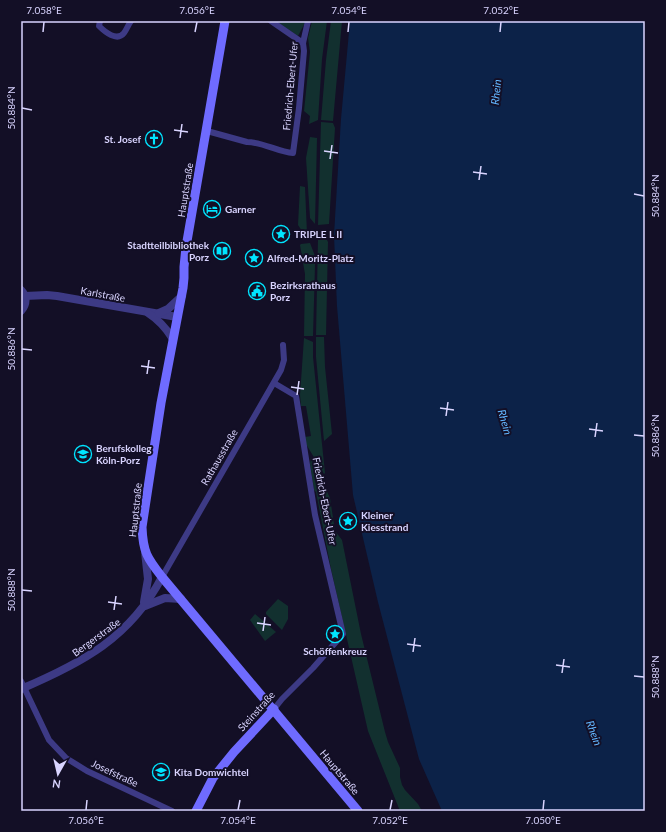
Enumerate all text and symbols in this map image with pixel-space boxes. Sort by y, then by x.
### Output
text: 7.058°E [26,4,62,16]
text: 7.056°E [179,4,215,16]
text: 7.054°E [331,4,367,16]
text: 7.052°E [483,4,519,16]
street label: Friedrich-Ebert-Ufer [280,41,300,131]
water label: Rhein [488,78,503,105]
text: 50.884°N [5,86,17,130]
church icon: St. Josef [144,129,164,149]
place label: St. Josef [104,133,141,145]
street label: Hauptstraße [175,162,195,218]
text: 50.884°N [649,174,661,218]
hotel icon: Garner [202,199,222,219]
place label: Garner [225,203,256,215]
place icon: TRIPLE L II [271,224,291,244]
place label: TRIPLE L II [294,228,342,240]
place label: Stadtteilbibliothek Porz [127,239,210,263]
library icon: Stadtteilbibliothek Porz [212,241,232,261]
place icon: Alfred-Moritz-Platz [244,248,264,268]
place label: Alfred-Moritz-Platz [266,252,354,264]
place label: Bezirksrathaus Porz [270,279,336,303]
public building icon: Bezirksrathaus Porz [247,281,267,301]
street label: Karlstraße [80,284,126,304]
text: 50.886°N [5,327,17,371]
water label: Rhein [496,408,515,436]
text: 50.886°N [649,414,661,458]
street label: Rathausstraße [198,427,240,487]
place label: Berufskolleg Köln-Porz [96,442,152,466]
school or university icon: Berufskolleg Köln-Porz [73,444,93,464]
street label: Friedrich-Ebert-Ufer [311,456,339,546]
street label: Hauptstraße [126,482,144,538]
place label: Kleiner Kiesstrand [361,509,409,533]
place icon: Kleiner Kiesstrand [338,511,358,531]
text: 50.888°N [5,568,17,612]
street label: Bergerstraße [70,615,122,659]
place icon: Schöffenkreuz [325,624,345,644]
place label: Schöffenkreuz [303,645,367,657]
text: 50.888°N [649,655,661,699]
street label: Steinstraße [235,689,277,733]
water label: Rhein [584,718,605,747]
street label: Hauptstraße [318,747,362,797]
north arrow [38,754,78,794]
street label: Josefstraße [90,757,140,789]
school or university icon: Kita Domwichtel [151,762,171,782]
place label: Kita Domwichtel [174,766,249,778]
text: N [51,777,62,791]
text: 7.056°E [68,814,104,826]
text: 7.054°E [220,814,256,826]
text: 7.052°E [372,814,408,826]
text: 7.050°E [525,814,561,826]

